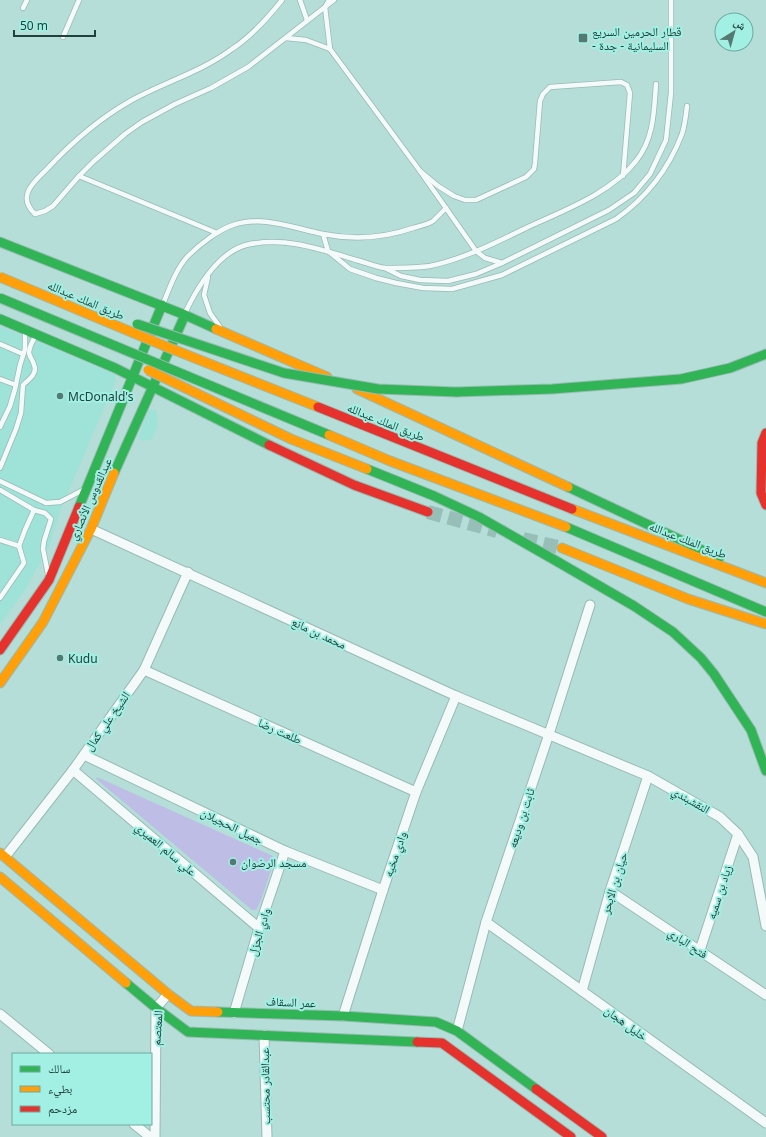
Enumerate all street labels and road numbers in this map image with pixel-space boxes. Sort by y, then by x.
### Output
street label: طريق الملك عبدالله [45,276,127,324]
street label: طريق الملك عبدالله [345,399,427,445]
street label: عبدالقدوس الأنصاري [64,455,118,544]
street label: طريق الملك عبدالله [647,517,729,563]
street label: محمد بن مانع [289,613,349,653]
street label: الشيخ علي كمال [80,688,136,755]
street label: طلعت رضا [256,714,304,748]
street label: النقشبندي [668,782,713,820]
street label: ثابت بن وديعه [503,785,539,850]
street label: جميل الحجيلان [198,804,266,849]
street label: علي سالم العميري [130,818,200,881]
street label: وادي مخيه [379,829,413,880]
street label: حيان بن الابحر [596,850,632,917]
street label: زياد بن سميه [702,862,736,921]
street label: وادي الجزل [244,906,276,959]
street label: فتح الباري [664,924,711,964]
street label: عمر السقاف [266,993,316,1011]
street label: خليل هجان [601,1002,651,1045]
street label: المعتصم [147,1010,167,1046]
street label: عبدالقادر محتسب [256,1048,274,1124]

